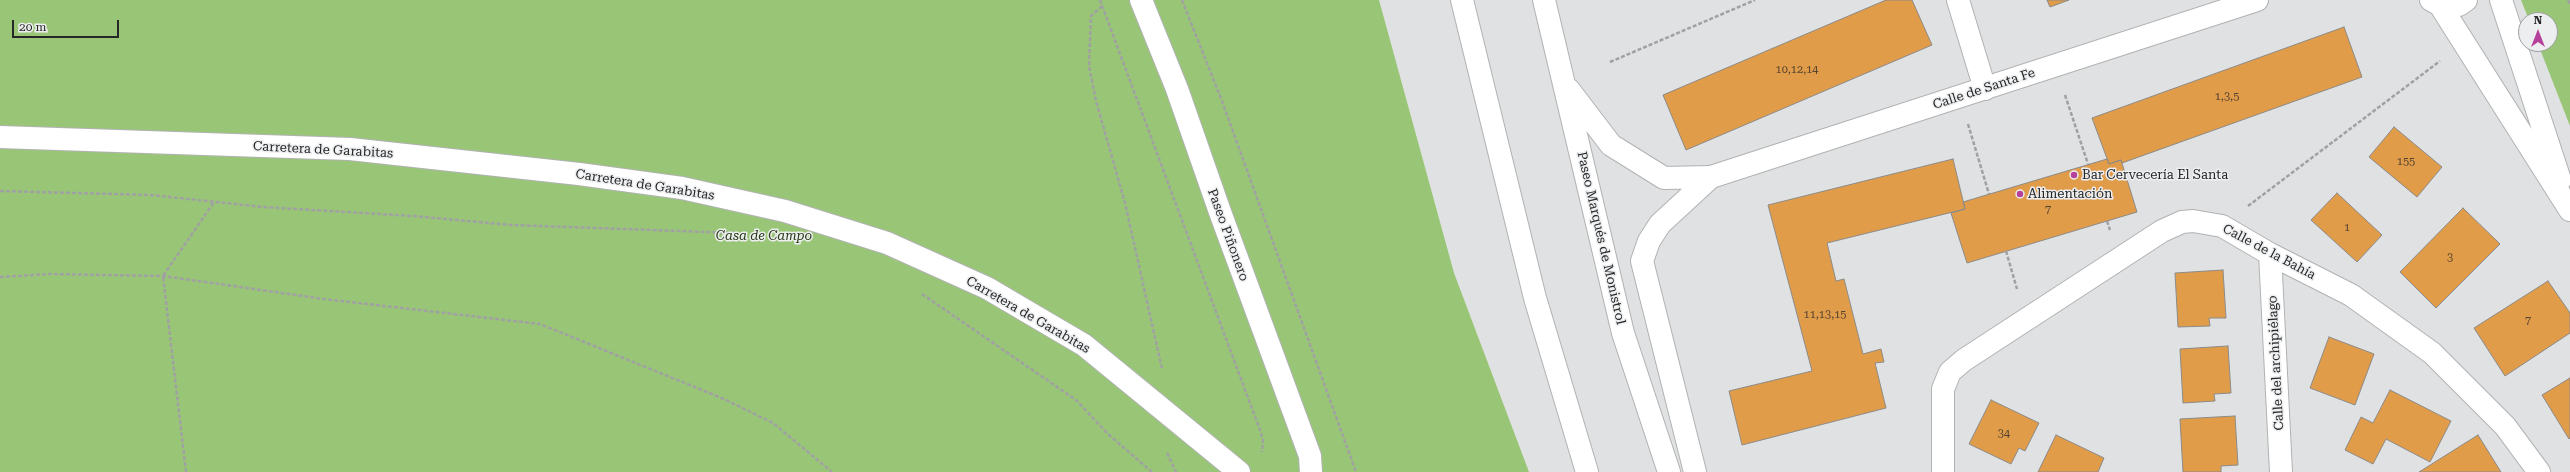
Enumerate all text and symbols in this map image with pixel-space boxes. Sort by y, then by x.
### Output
scale bar [14,12,121,38]
north arrow [2518,12,2558,52]
text: N [2534,14,2542,27]
text: 20 m [19,20,46,34]
house number: 10,12,14 [1775,63,1819,77]
street label: Calle de Santa Fe [1931,65,2037,113]
house number: 1,3,5 [2215,90,2239,104]
street label: Carretera de Garabitas [253,139,393,161]
street label: Paseo Marqués de Monistrol [1573,150,1629,326]
house number: 155 [2397,155,2415,169]
street label: Carretera de Garabitas [574,166,716,204]
place label: Bar Cervecería El Santa [2082,167,2228,183]
marker: Bar Cervecería El Santa [2069,170,2079,180]
place label: Alimentación [2028,186,2112,202]
street label: Paseo Piñonero [1204,187,1252,283]
marker: Alimentación [2015,189,2025,199]
house number: 7 [2045,203,2051,217]
street label: Calle de la Bahía [2220,221,2318,283]
house number: 1 [2344,221,2350,235]
park label: Casa de Campo [716,228,812,244]
house number: 3 [2447,251,2453,265]
street label: Carretera de Garabitas [963,273,1093,357]
street label: Calle del archipiélago [2265,295,2287,431]
house number: 11,13,15 [1803,308,1847,322]
house number: 7 [2525,314,2531,328]
house number: 34 [1998,427,2010,441]

